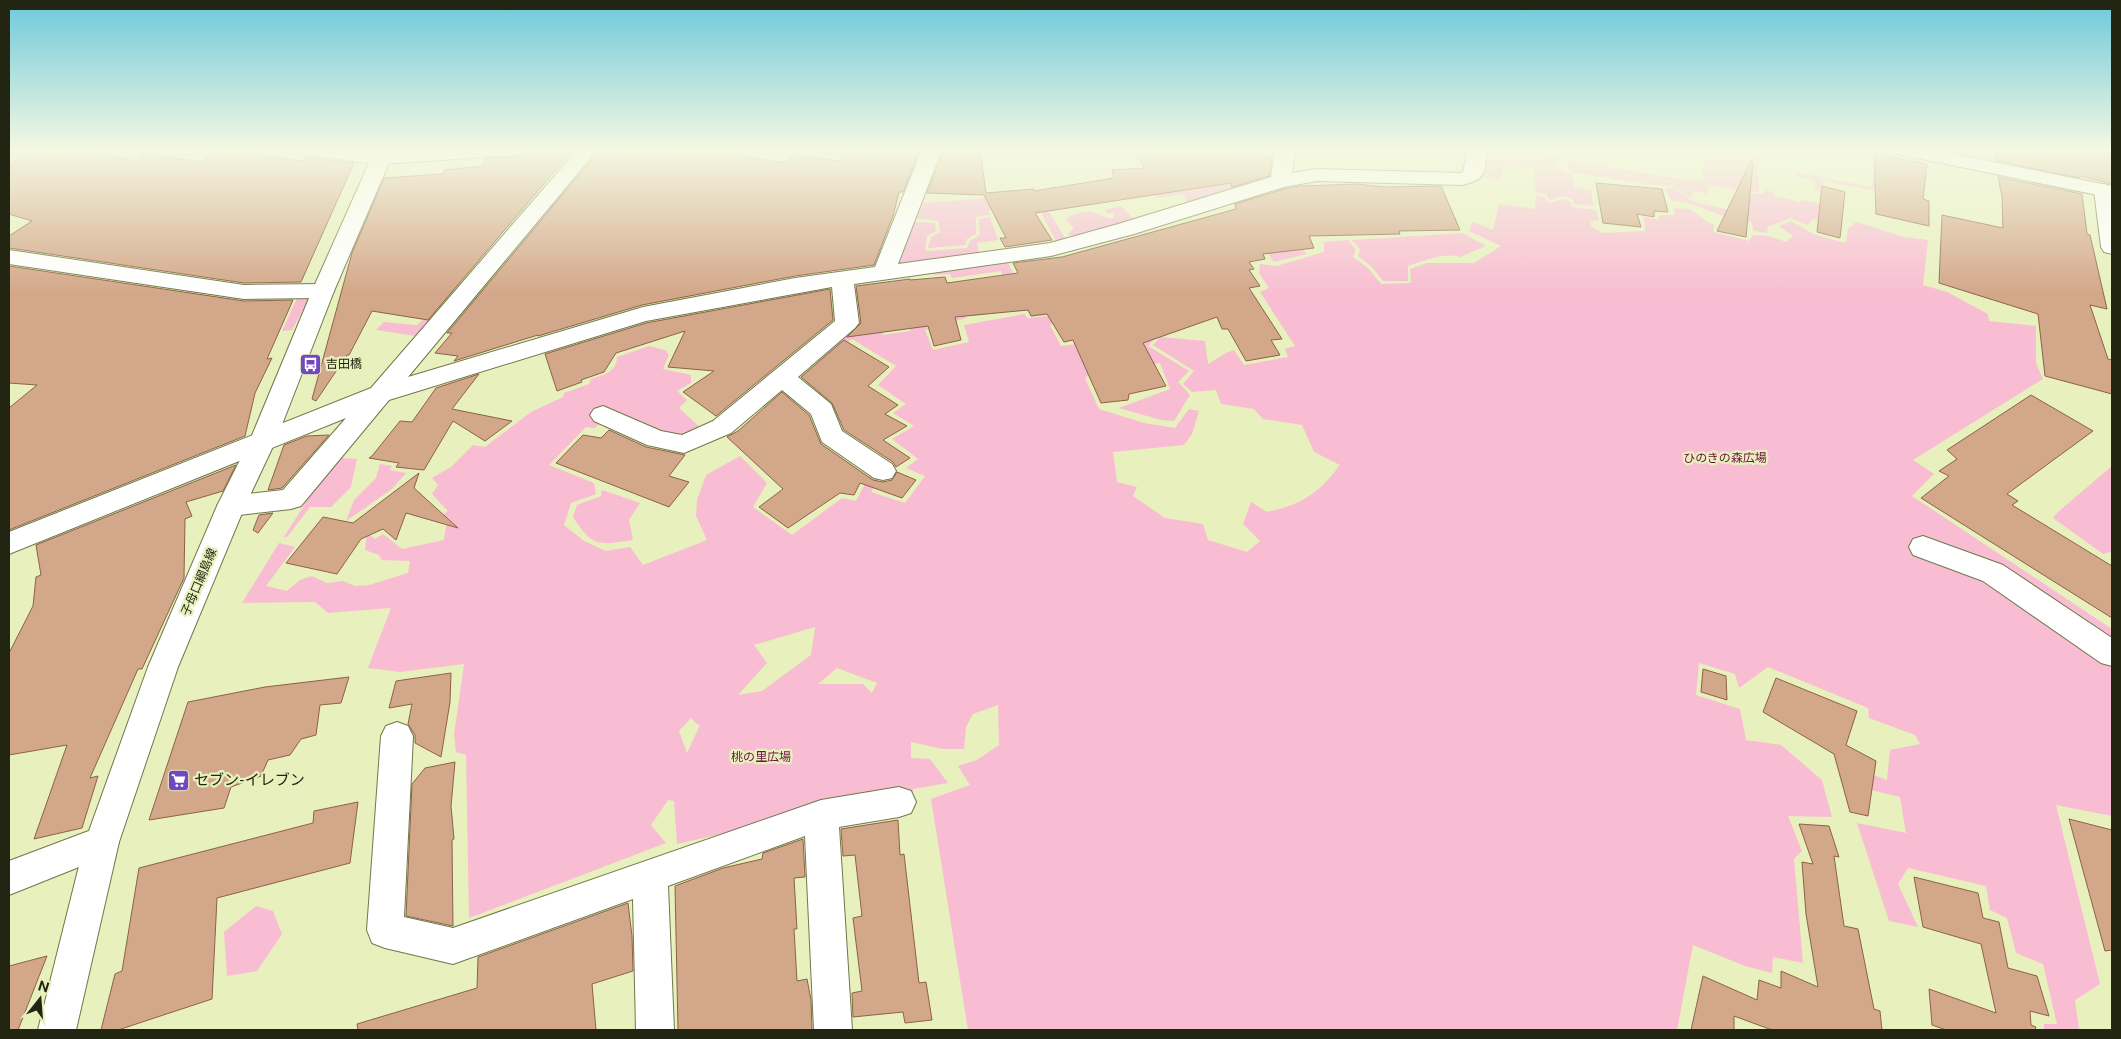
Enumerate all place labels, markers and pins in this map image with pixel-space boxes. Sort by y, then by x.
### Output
bus stop icon: 吉田橋 [298,352,322,376]
place label: 吉田橋 [326,357,362,371]
supermarket icon: セブン-イレブン [166,768,190,792]
place label: セブン-イレブン [194,771,305,788]

